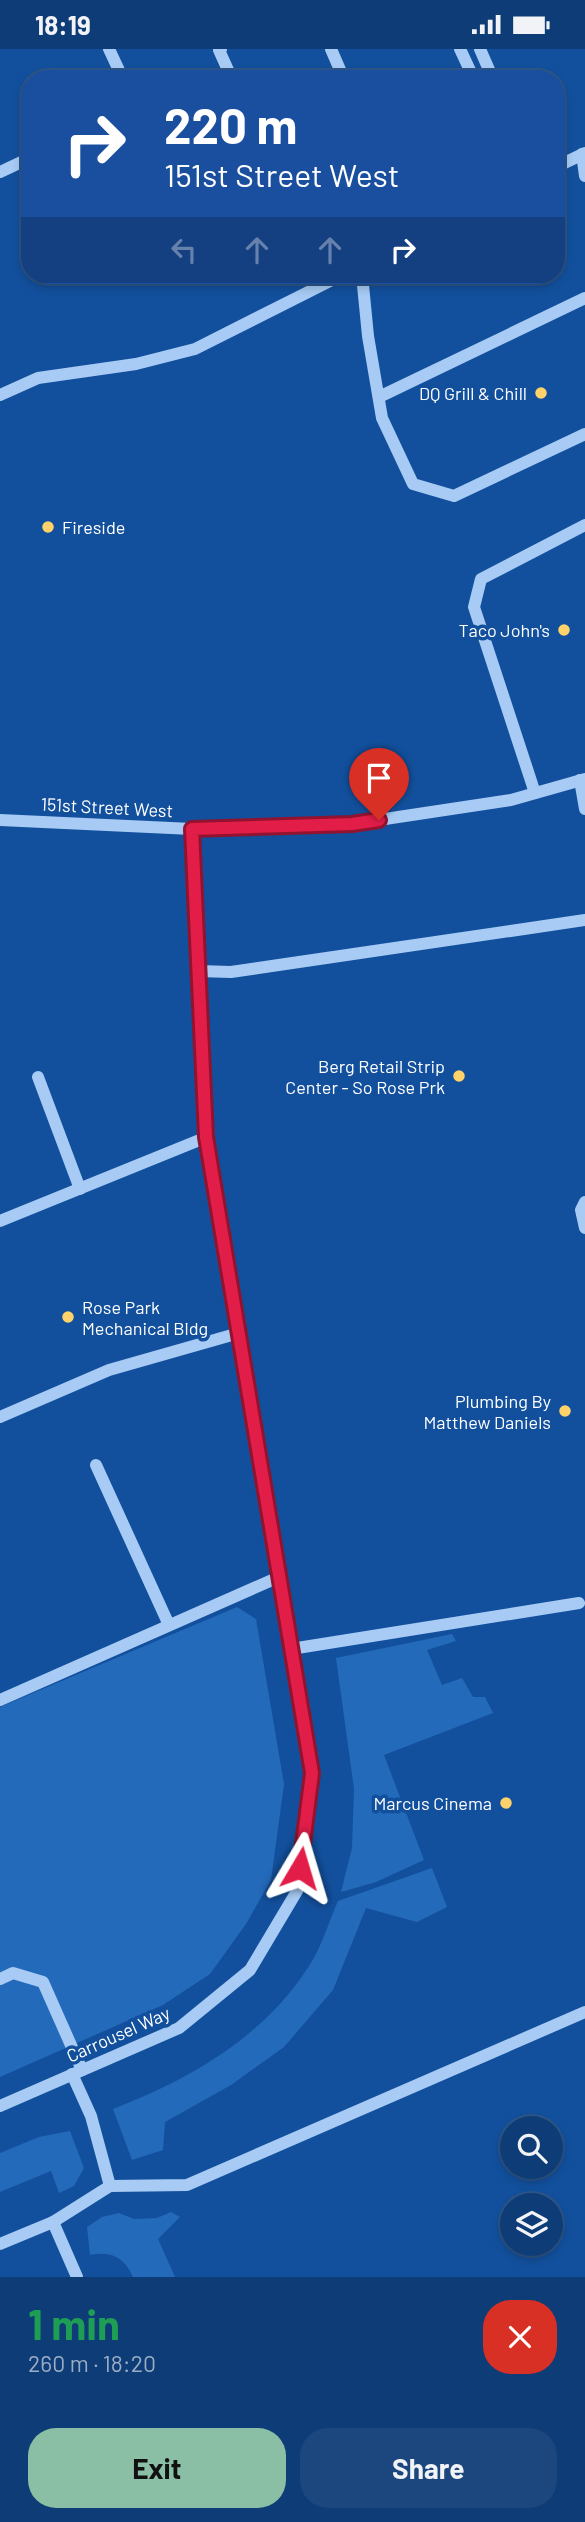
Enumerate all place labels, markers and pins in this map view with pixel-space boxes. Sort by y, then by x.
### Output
place label: DQ Grill & Chill [419,382,527,404]
marker: DQ Grill & Chill [533,385,549,401]
place label: Fireside [62,516,125,538]
marker: Fireside [40,519,56,535]
place label: Taco John's [458,619,550,641]
marker: Taco John's [556,622,572,638]
pin [349,748,409,820]
place label: Berg Retail Strip Center - So Rose Prk [285,1055,445,1098]
marker: Berg Retail Strip Center - So Rose Prk [451,1068,467,1084]
place label: Rose Park Mechanical Bldg [82,1296,208,1339]
marker: Rose Park Mechanical Bldg [60,1309,76,1325]
place label: Plumbing By Matthew Daniels [423,1390,551,1433]
marker: Plumbing By Matthew Daniels [557,1403,573,1419]
place label: Marcus Cinema [373,1792,492,1814]
marker: Marcus Cinema [498,1795,514,1811]

